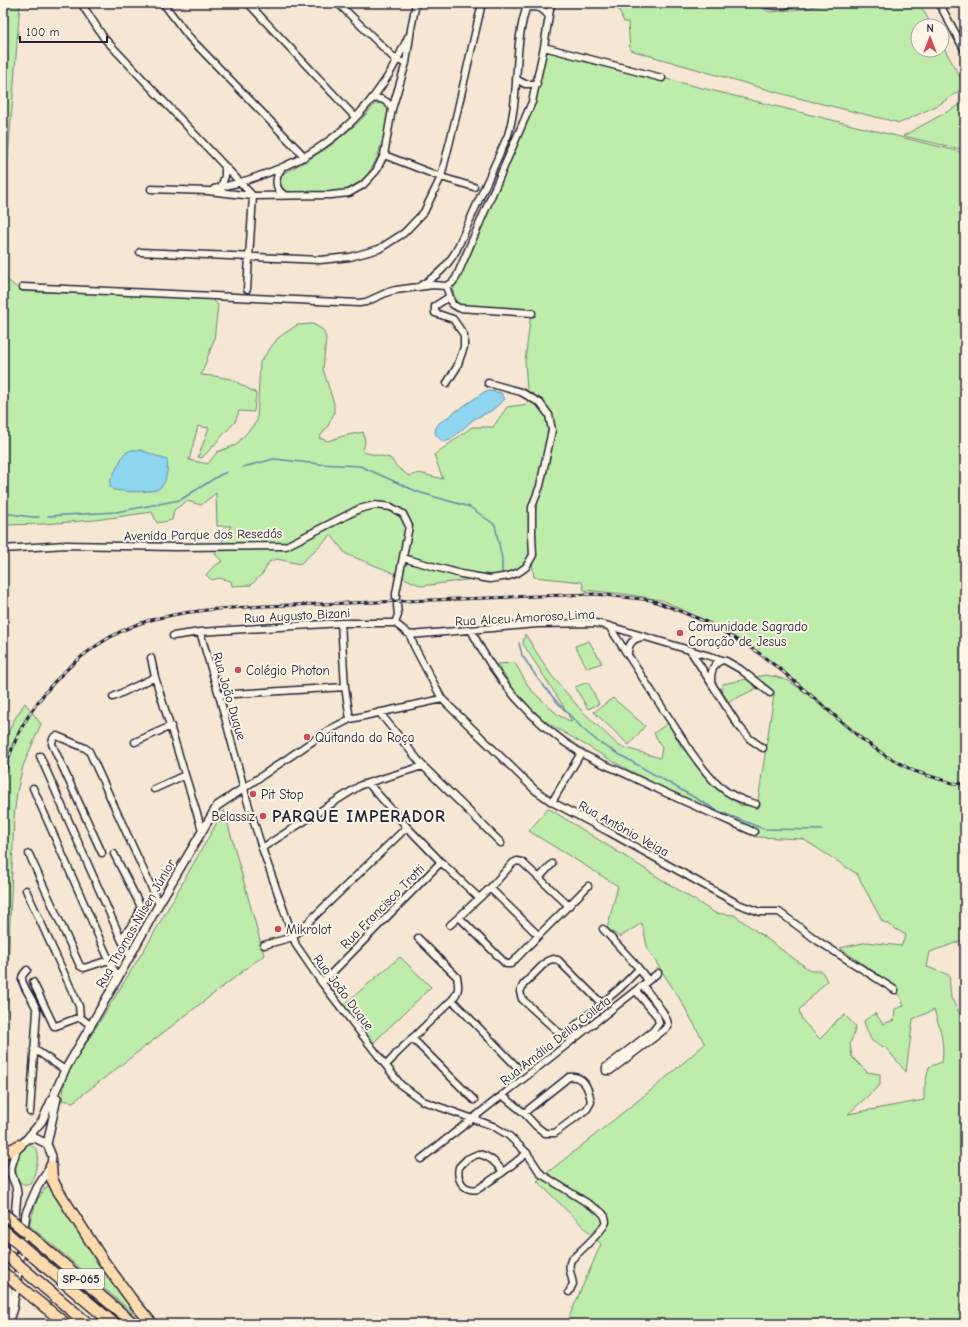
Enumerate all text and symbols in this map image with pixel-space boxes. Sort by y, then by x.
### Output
scale bar [20,18,107,44]
north arrow [910,18,950,58]
text: N [926,22,934,35]
text: 100 m [26,25,59,39]
street label: Avenida Parque dos Resedás [124,526,282,543]
street label: Rua Augusto Bizani [244,605,351,626]
street label: Rua Alceu Amoroso Lima [455,606,595,629]
place label: Comunidade Sagrado Coração de Jesus [688,619,808,649]
marker: Comunidade Sagrado Coração de Jesus [675,628,685,638]
street label: Rua João Duque [210,650,249,742]
place label: Colégio Photon [246,663,330,678]
marker: Colégio Photon [233,665,243,675]
place label: Quitanda da Roça [315,730,414,745]
marker: Quitanda da Roça [302,732,312,742]
place label: Pit Stop [261,787,304,802]
marker: Pit Stop [248,789,258,799]
street label: Rua Antônio Veiga [576,797,672,859]
district label: PARQUE IMPERADOR [272,807,446,826]
place label: Belassiz [211,809,255,824]
marker: Belassiz [258,811,268,821]
street label: Rua Thomas Nilsen Júnior [92,856,179,990]
street label: Rua Francisco Trotti [337,861,428,952]
place label: Mikrolot [286,922,333,937]
marker: Mikrolot [273,924,283,934]
street label: Rua João Duque [310,951,377,1033]
street label: Rua Amália Della Colleta [497,993,613,1088]
road number: SP-065 [58,1269,104,1289]

